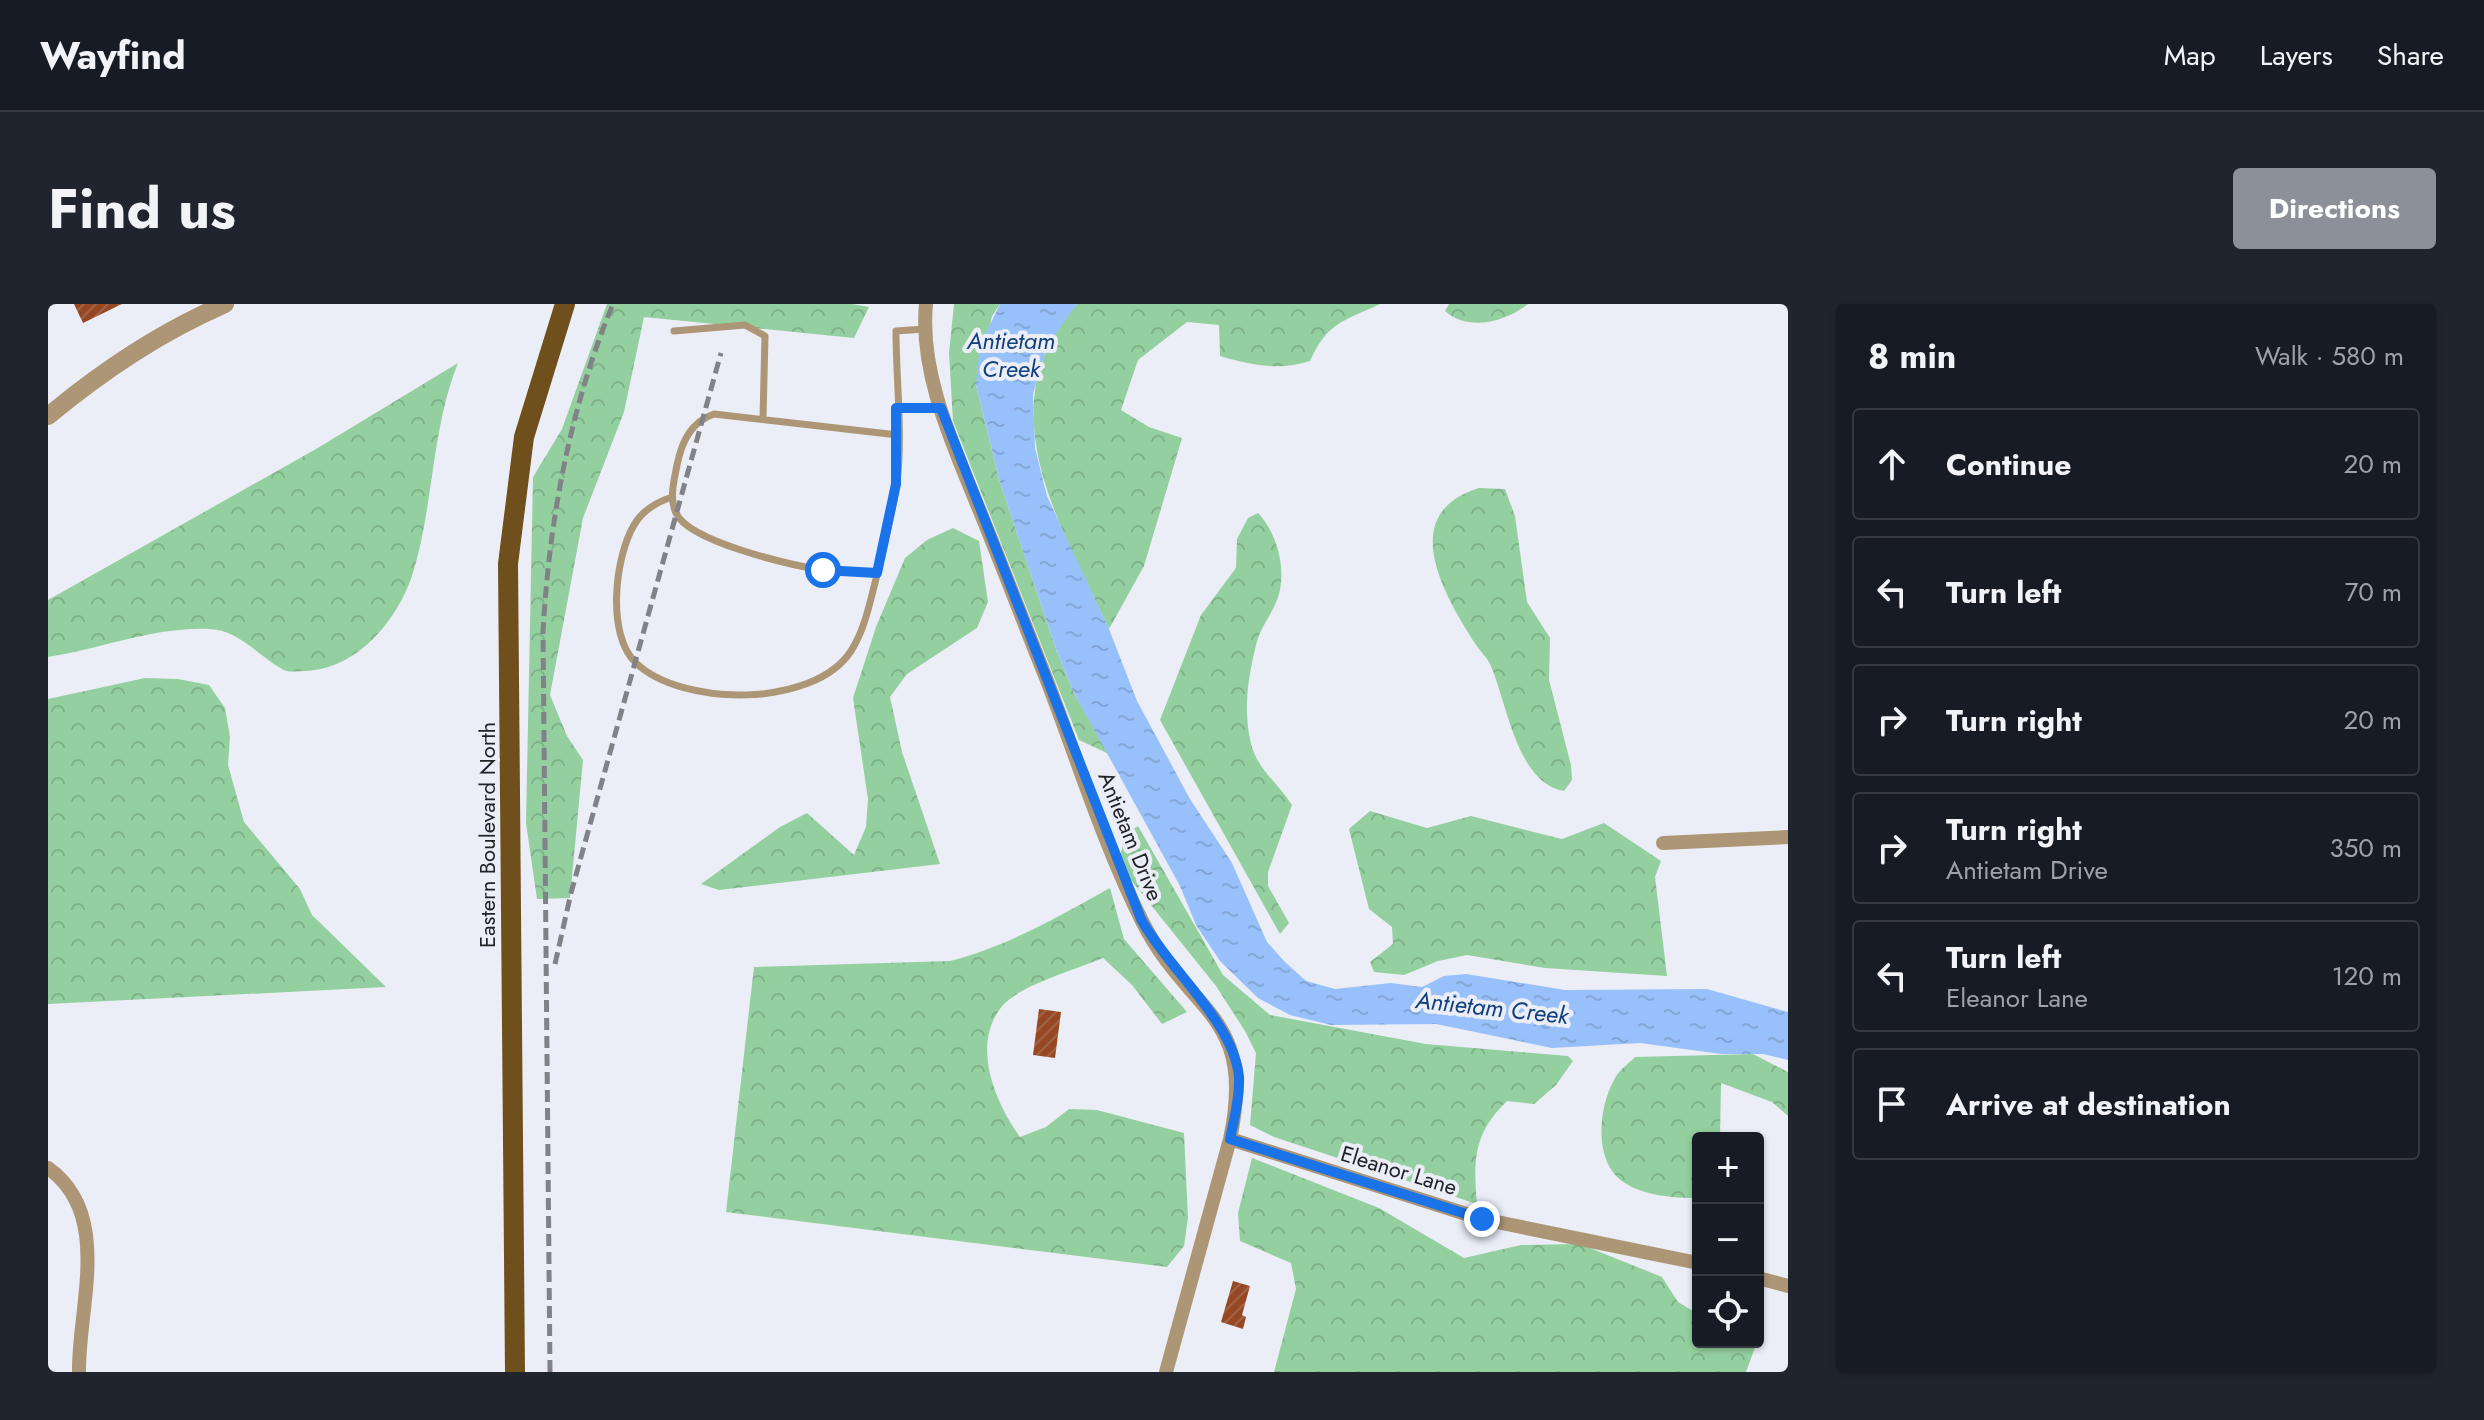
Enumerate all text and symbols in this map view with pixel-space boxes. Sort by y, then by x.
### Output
text: Wayfind [40,28,186,83]
text: Map [2164,35,2216,76]
text: Layers [2260,35,2333,76]
text: Share [2377,35,2444,76]
text: Find us [48,168,236,249]
button: Directions [2233,168,2436,249]
water label: Antietam Creek [966,323,1055,386]
text: 8 min [1868,332,1956,381]
text: Walk · 580 m [2255,337,2404,375]
icon: ahead [1870,442,1914,486]
text: Continue [1946,443,2072,486]
text: 20 m [2344,445,2402,483]
route start [805,552,841,588]
icon: left [1870,570,1914,614]
text: Turn left [1946,571,2061,614]
text: 70 m [2345,573,2402,611]
icon: right [1870,698,1914,742]
text: Turn right [1946,699,2082,742]
text: 20 m [2344,701,2402,739]
street label: Eastern Boulevard North [471,722,503,948]
street label: Antietam Drive [1091,767,1171,905]
text: Turn right [1946,808,2082,851]
icon: right [1870,826,1914,870]
text: 350 m [2329,829,2402,867]
text: Antietam Drive [1946,851,2108,889]
text: Turn left [1946,936,2061,979]
icon: left [1870,954,1914,998]
text: 120 m [2332,957,2402,995]
text: Eleanor Lane [1946,979,2088,1017]
water label: Antietam Creek [1413,982,1572,1033]
icon: arrive [1870,1082,1914,1126]
text: Arrive at destination [1946,1083,2231,1126]
map controls [1692,1132,1764,1348]
button: + [1692,1132,1764,1204]
street label: Eleanor Lane [1337,1137,1461,1203]
route end [1464,1201,1500,1237]
button: − [1692,1204,1764,1276]
button: locate [1692,1276,1764,1348]

